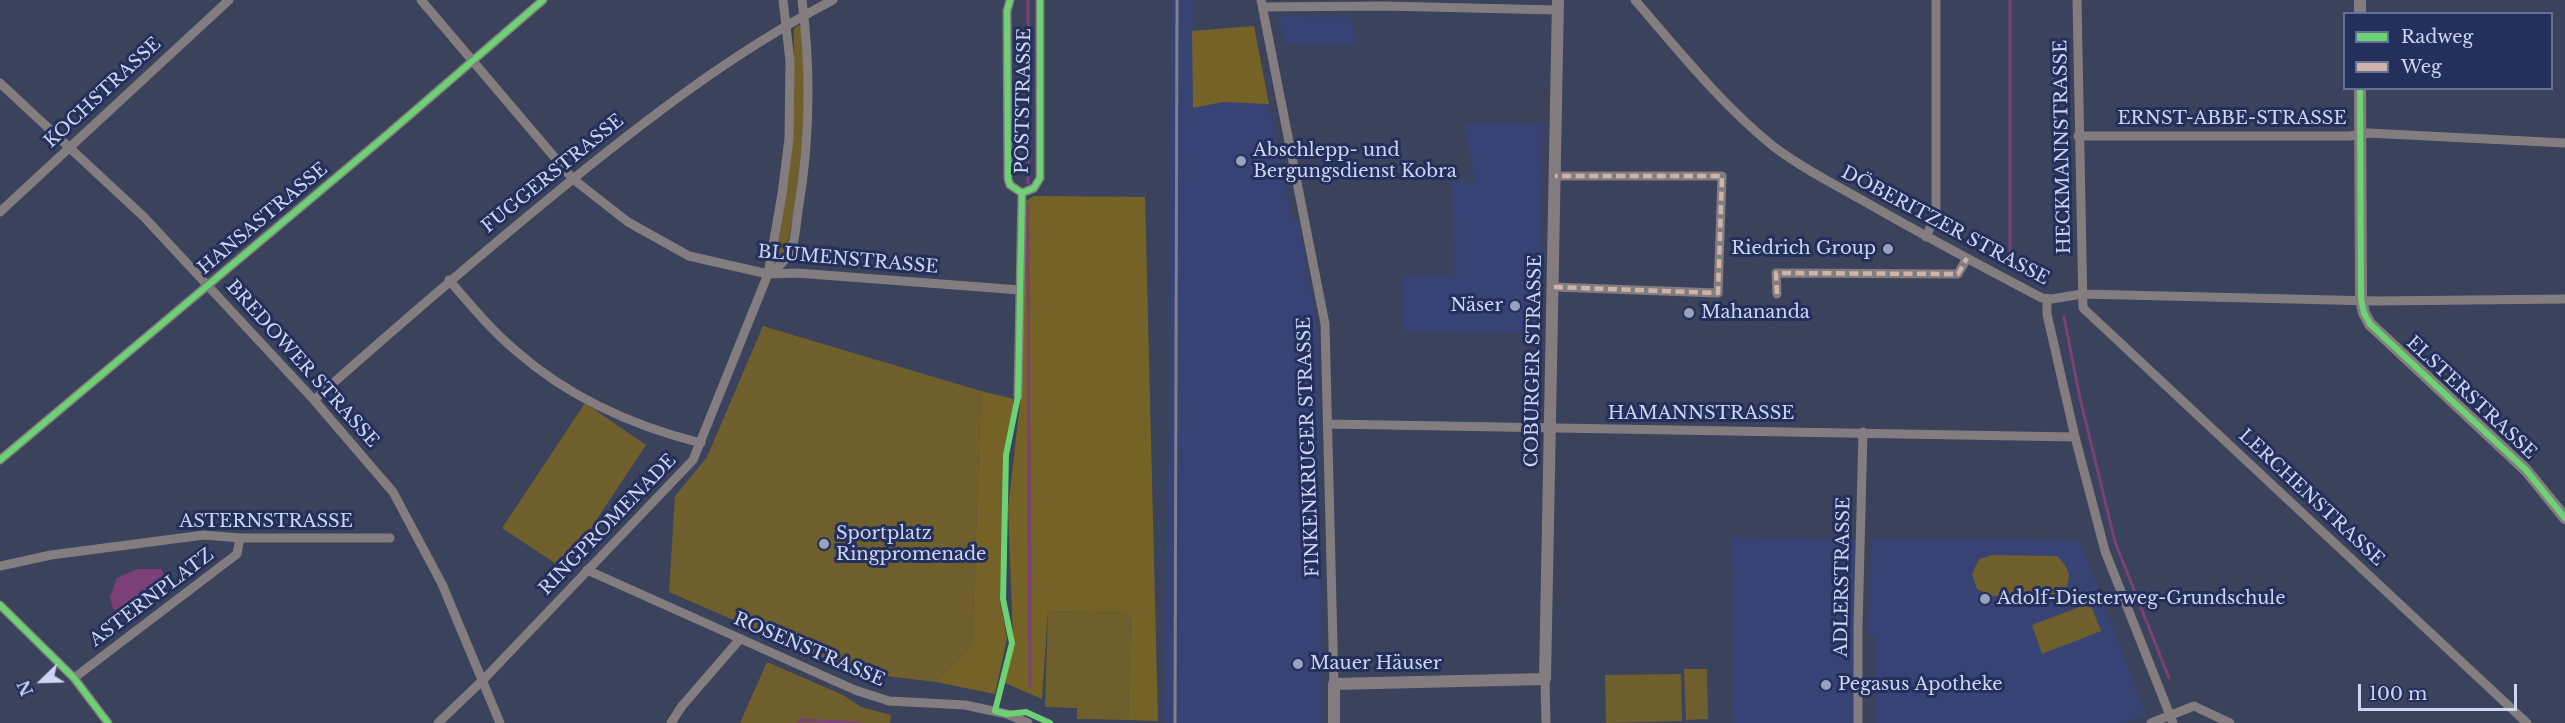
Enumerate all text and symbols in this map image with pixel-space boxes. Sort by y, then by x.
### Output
legend [2343,12,2553,90]
text: Radweg [2401,26,2473,48]
street label: POSTSTRASSE [1012,28,1036,174]
street label: KOCHSTRASSE [40,33,166,153]
street label: HECKMANNSTRASSE [2050,40,2076,254]
text: Weg [2401,56,2442,78]
street label: ERNST-ABBE-STRASSE [2118,108,2346,130]
street label: FUGGERSTRASSE [478,110,628,238]
place label: Abschlepp- und Bergungsdienst Kobra [1253,140,1457,182]
marker: Abschlepp- und Bergungsdienst Kobra [1234,154,1248,168]
street label: HANSASTRASSE [194,159,332,279]
street label: DÖBERITZER STRASSE [1837,162,2053,290]
place label: Riedrich Group [1731,238,1876,260]
street label: BLUMENSTRASSE [757,241,939,279]
marker: Riedrich Group [1881,242,1895,256]
street label: COBURGER STRASSE [1521,254,1547,468]
street label: BREDOWER STRASSE [221,276,383,452]
place label: Näser [1450,295,1503,317]
marker: Näser [1508,299,1522,313]
place label: Mahananda [1701,302,1810,324]
marker: Mahananda [1682,306,1696,320]
street label: FINKENKRUGER STRASSE [1294,316,1324,578]
street label: ELSTERSTRASSE [2402,332,2540,464]
street label: HAMANNSTRASSE [1608,403,1794,425]
street label: LERCHENSTRASSE [2234,425,2388,571]
street label: RINGPROMENADE [535,450,681,600]
street label: ADLERSTRASSE [1831,497,1855,657]
street label: ASTERNSTRASSE [179,511,353,533]
place label: Sportplatz Ringpromenade [836,523,986,566]
marker: Sportplatz Ringpromenade [817,537,831,551]
street label: ASTERNPLATZ [86,544,218,652]
place label: Adolf-Diesterweg-Grundschule [1997,588,2286,610]
marker: Adolf-Diesterweg-Grundschule [1978,592,1992,606]
street label: ROSENSTRASSE [730,608,888,692]
north arrow [12,651,72,711]
place label: Mauer Häuser [1310,653,1441,675]
marker: Mauer Häuser [1291,657,1305,671]
scale bar [2361,672,2520,710]
place label: Pegasus Apotheke [1838,674,2003,696]
text: N [13,677,38,699]
marker: Pegasus Apotheke [1819,678,1833,692]
text: 100 m [2369,683,2427,705]

